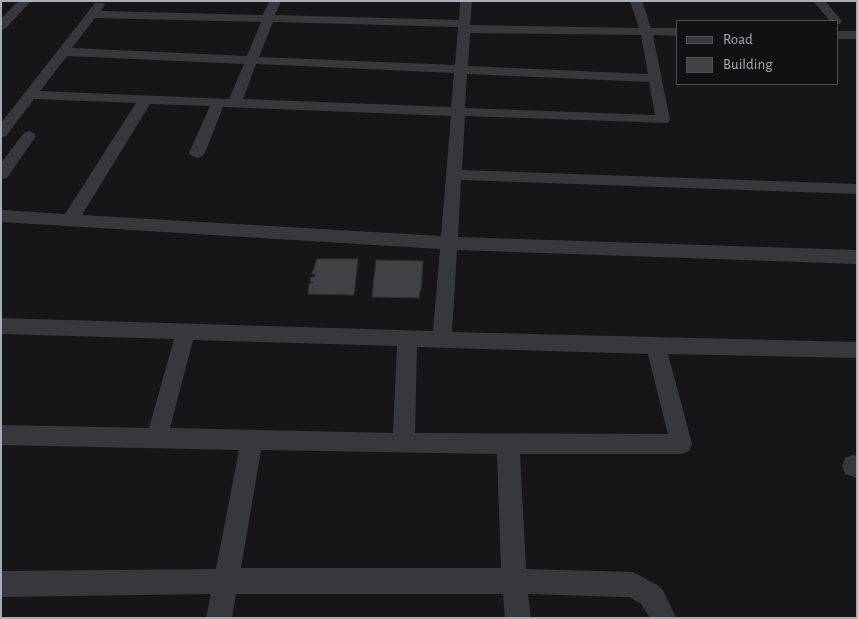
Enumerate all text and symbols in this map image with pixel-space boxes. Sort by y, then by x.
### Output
legend [676,20,838,85]
text: Road [723,32,753,47]
text: Building [723,57,773,72]

